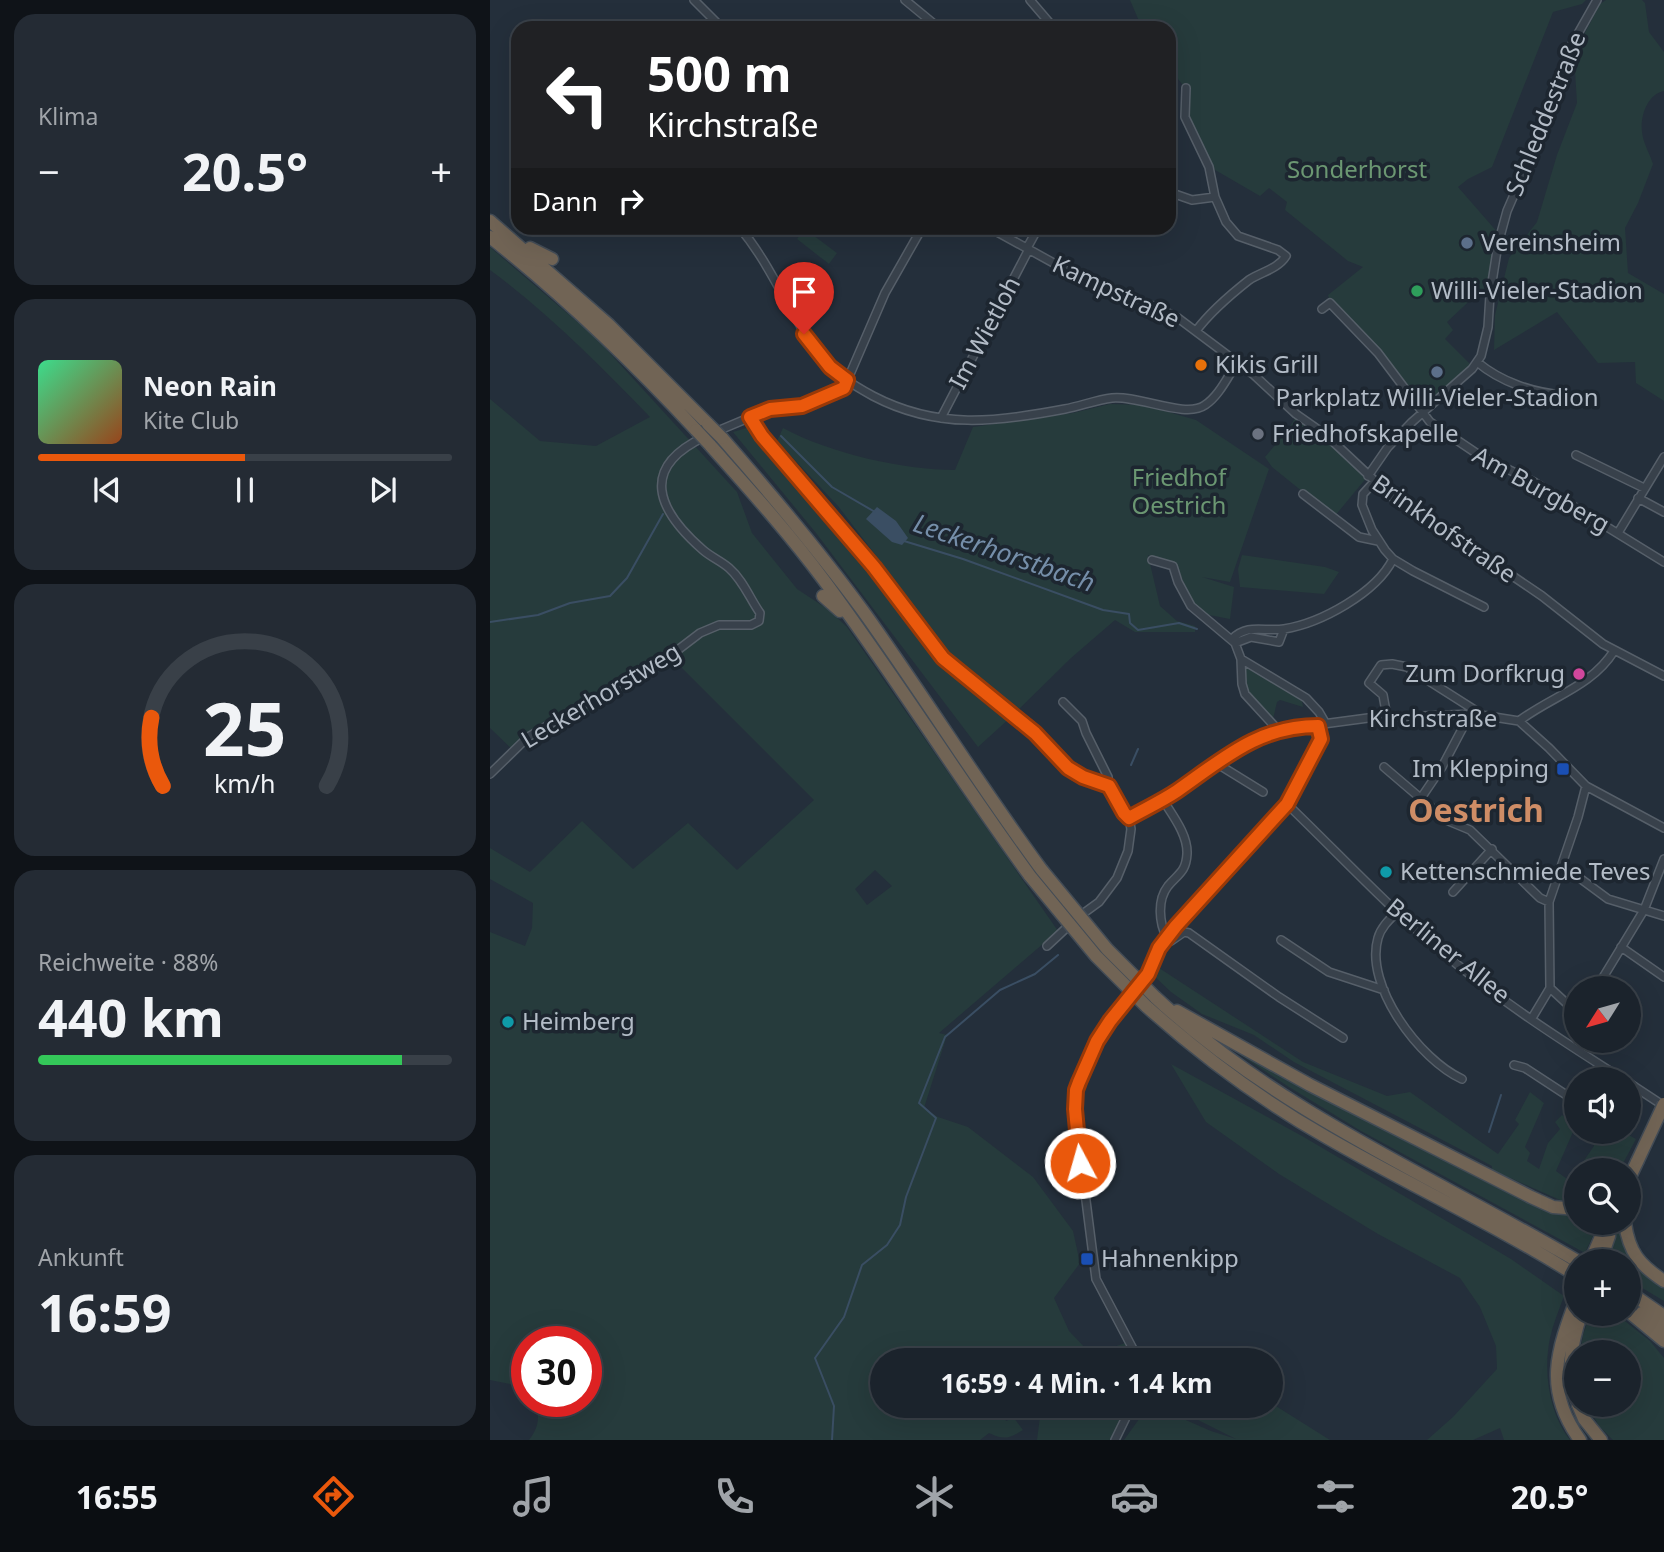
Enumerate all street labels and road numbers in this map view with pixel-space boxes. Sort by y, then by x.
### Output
street label: Schleddestraße [1497,27,1593,200]
street label: Kampstraße [1047,247,1186,335]
street label: Im Wietloh [940,270,1027,394]
street label: Am Burgberg [1467,438,1616,540]
street label: Brinkhofstraße [1366,466,1523,590]
street label: Leckerhorstweg [514,634,686,755]
street label: Kirchstraße [1369,701,1497,734]
street label: Berliner Allee [1380,890,1518,1010]

